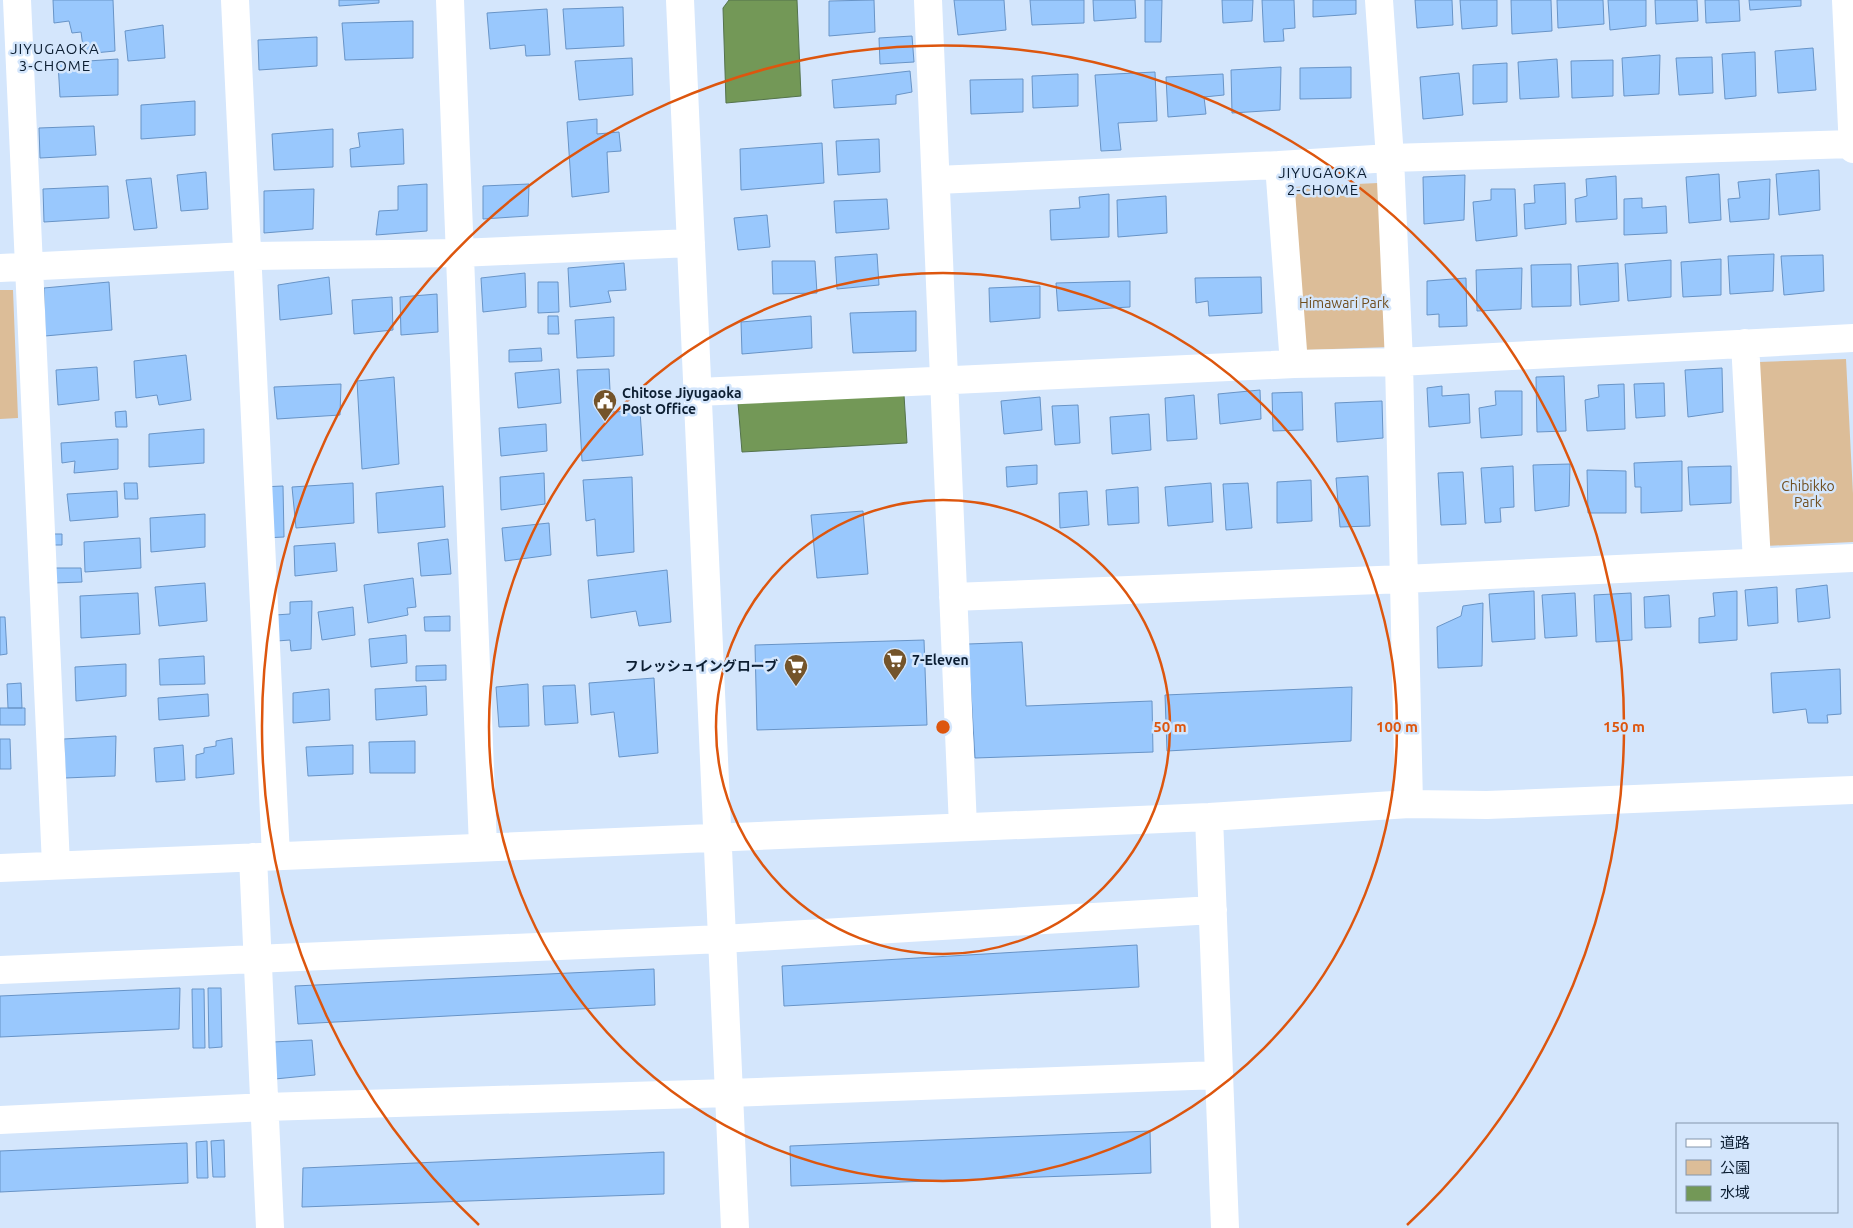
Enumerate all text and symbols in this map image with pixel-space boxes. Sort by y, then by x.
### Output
district label: JIYUGAOKA 3-CHOME [10,40,100,74]
district label: JIYUGAOKA 2-CHOME [1278,164,1368,198]
park label: Himawari Park [1299,295,1389,311]
place label: Chitose Jiyugaoka Post Office [622,385,742,417]
public building icon: Chitose Jiyugaoka Post Office [592,388,618,422]
park label: Chibikko Park [1781,478,1835,510]
supermarket icon: 7-Eleven [882,647,908,681]
place label: 7-Eleven [912,652,969,668]
supermarket icon: フレッシュイングローブ [783,653,809,687]
place label: フレッシュイングローブ [625,658,778,674]
centre of rings [934,718,952,736]
text: 50 m [1153,718,1187,735]
text: 100 m [1376,718,1418,735]
text: 150 m [1603,718,1645,735]
legend [1676,1123,1838,1213]
text: 道路 [1720,1134,1750,1151]
text: 公園 [1720,1159,1750,1176]
text: 水域 [1720,1184,1750,1201]

